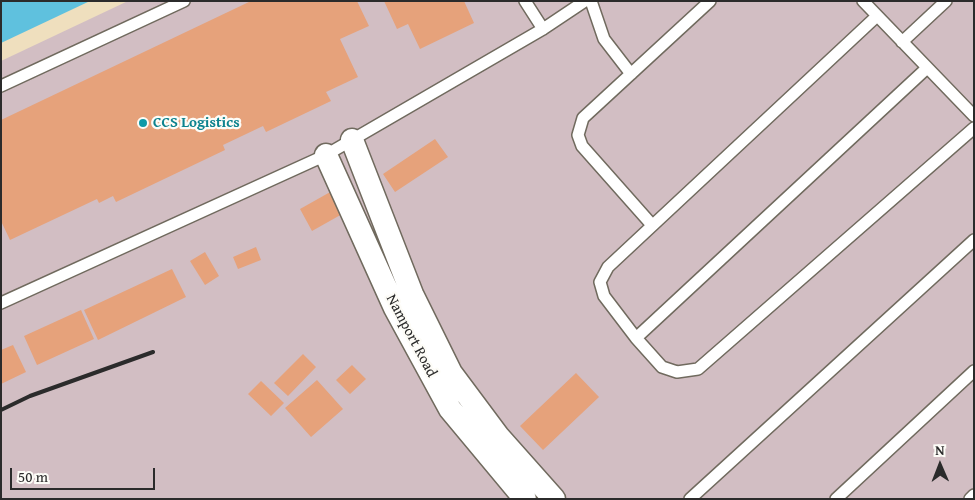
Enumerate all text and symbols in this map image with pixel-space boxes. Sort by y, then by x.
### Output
place label: CCS Logistics [153,114,240,132]
marker: CCS Logistics [137,117,149,129]
street label: Namport Road [382,292,440,380]
north arrow [915,440,965,490]
text: N [935,440,945,460]
scale bar [12,458,158,490]
text: 50 m [18,466,48,487]

